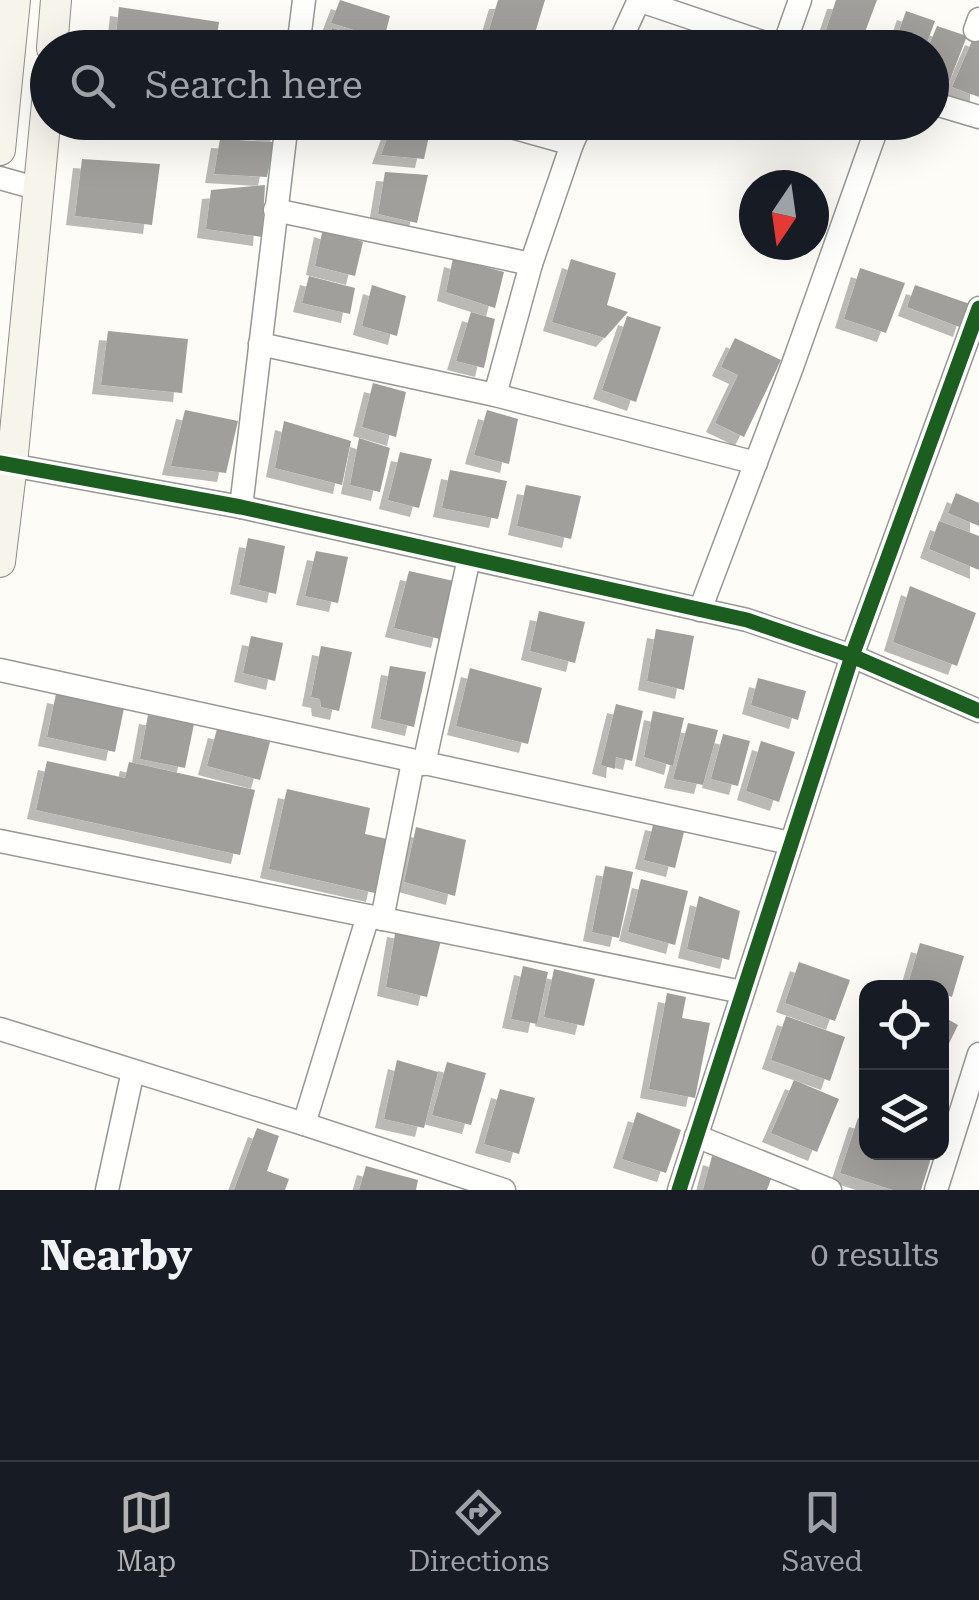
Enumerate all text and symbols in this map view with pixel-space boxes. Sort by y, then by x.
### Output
search box [30,30,949,140]
icon: search [65,58,120,113]
text: Search here [145,63,363,107]
north arrow [739,170,829,260]
map controls [859,980,949,1160]
button: locate [859,980,949,1070]
button: layers [859,1070,949,1160]
text: Nearby [40,1231,192,1280]
text: 0 results [811,1236,939,1274]
tab: Map [116,1485,176,1578]
tab: Directions [408,1485,549,1578]
tab: Saved [782,1485,863,1578]

